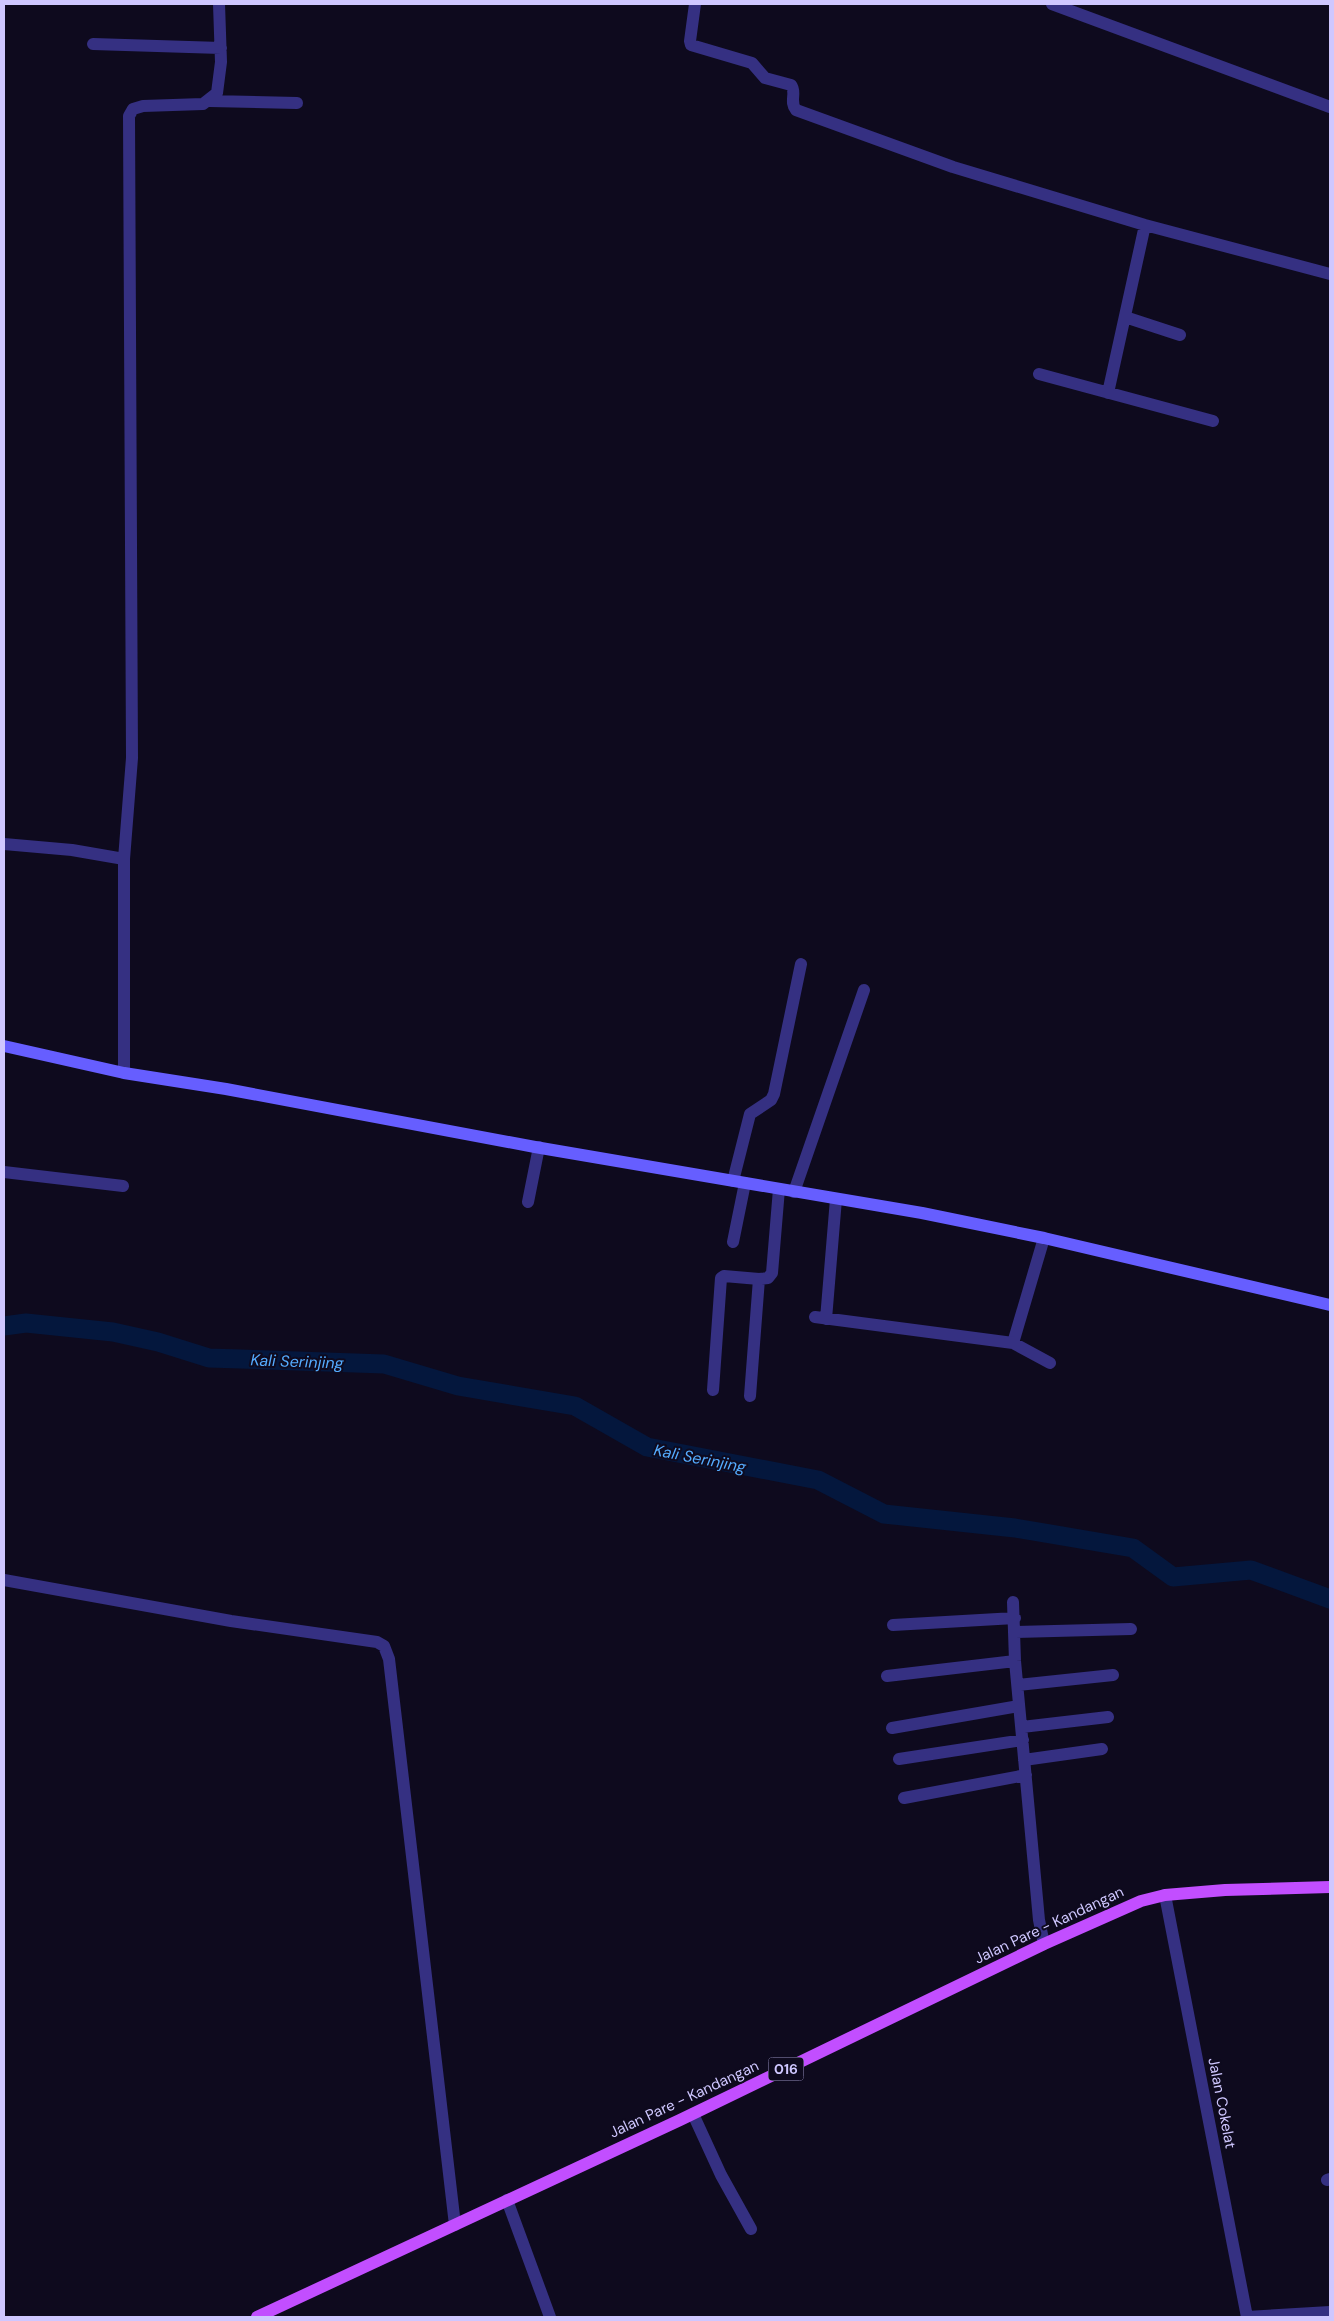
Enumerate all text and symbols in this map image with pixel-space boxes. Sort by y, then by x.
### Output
water label: Kali Serinjing [250,1349,345,1374]
water label: Kali Serinjing [652,1439,749,1478]
street label: Jalan Pare - Kandangan [971,1882,1127,1968]
street label: Jalan Pare - Kandangan [606,2056,762,2142]
street label: Jalan Cokelat [1203,2056,1241,2150]
road number: 016 [768,2058,804,2080]

